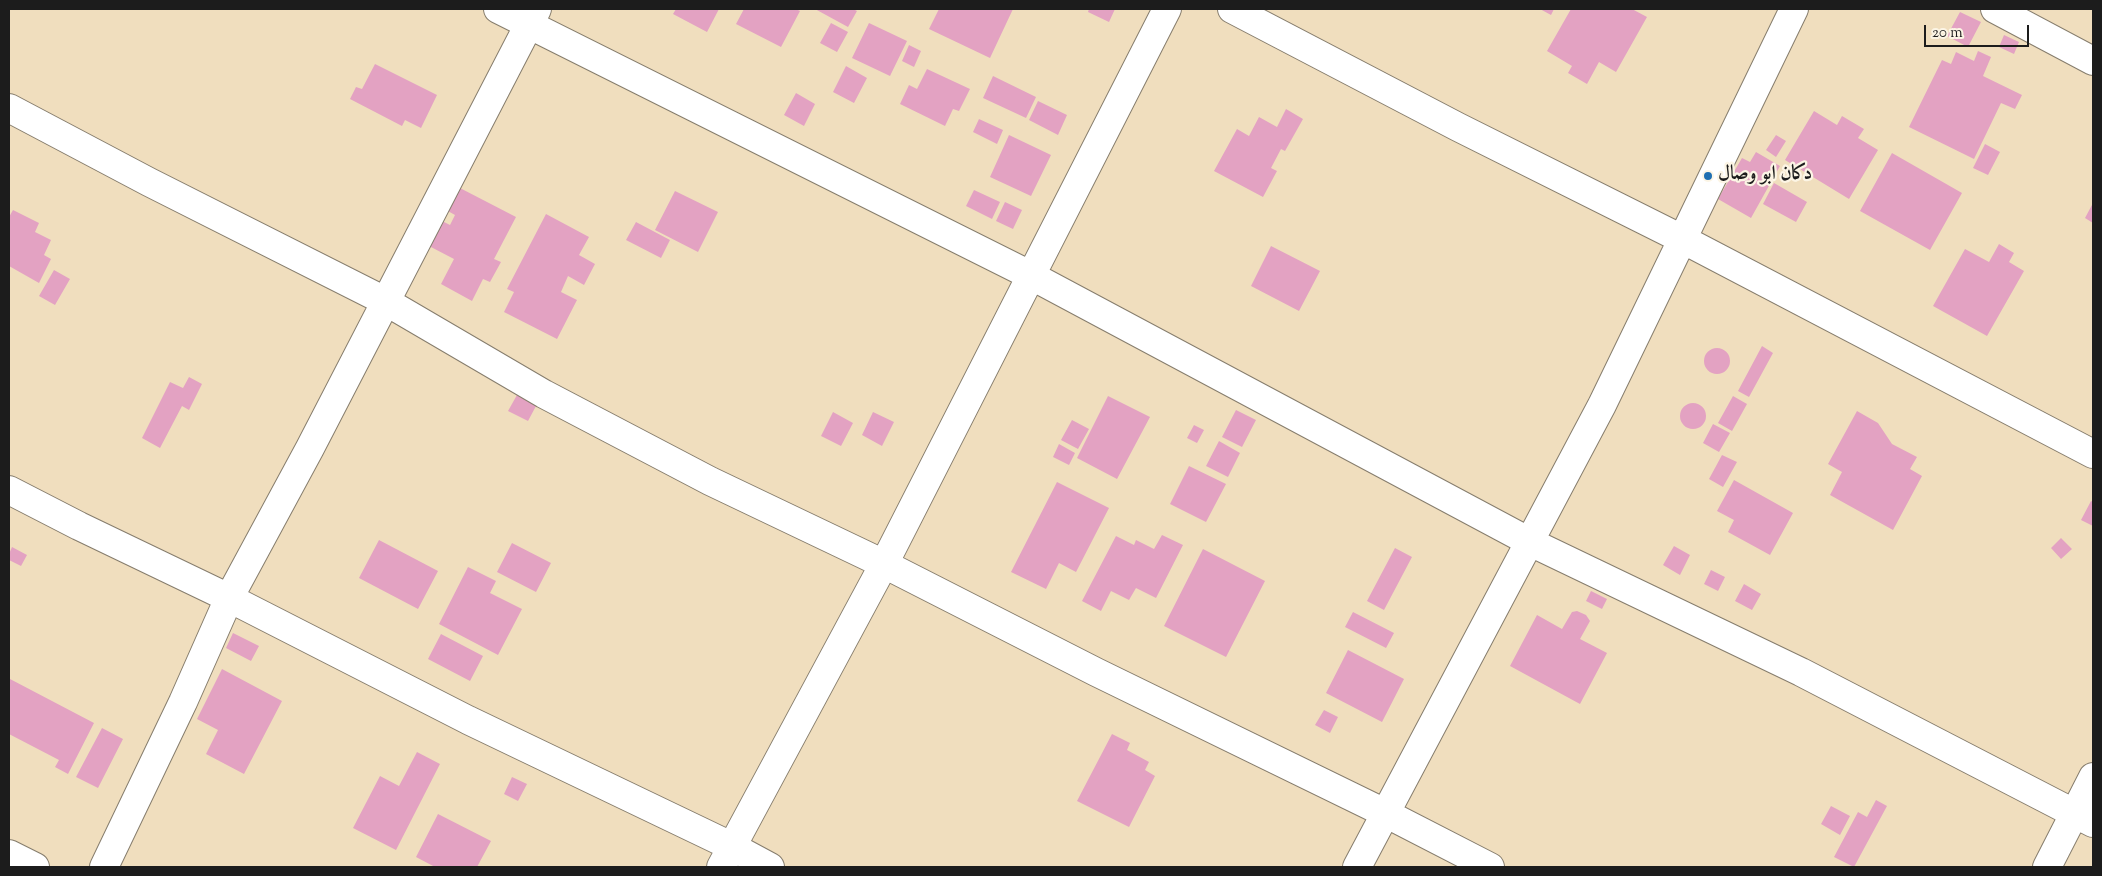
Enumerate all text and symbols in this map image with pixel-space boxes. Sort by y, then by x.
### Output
scale bar [1927,15,2032,47]
text: 20 m [1932,23,1963,44]
place label: دكان ابو وصال [1718,164,1812,188]
marker: دكان ابو وصال [1702,170,1714,182]

